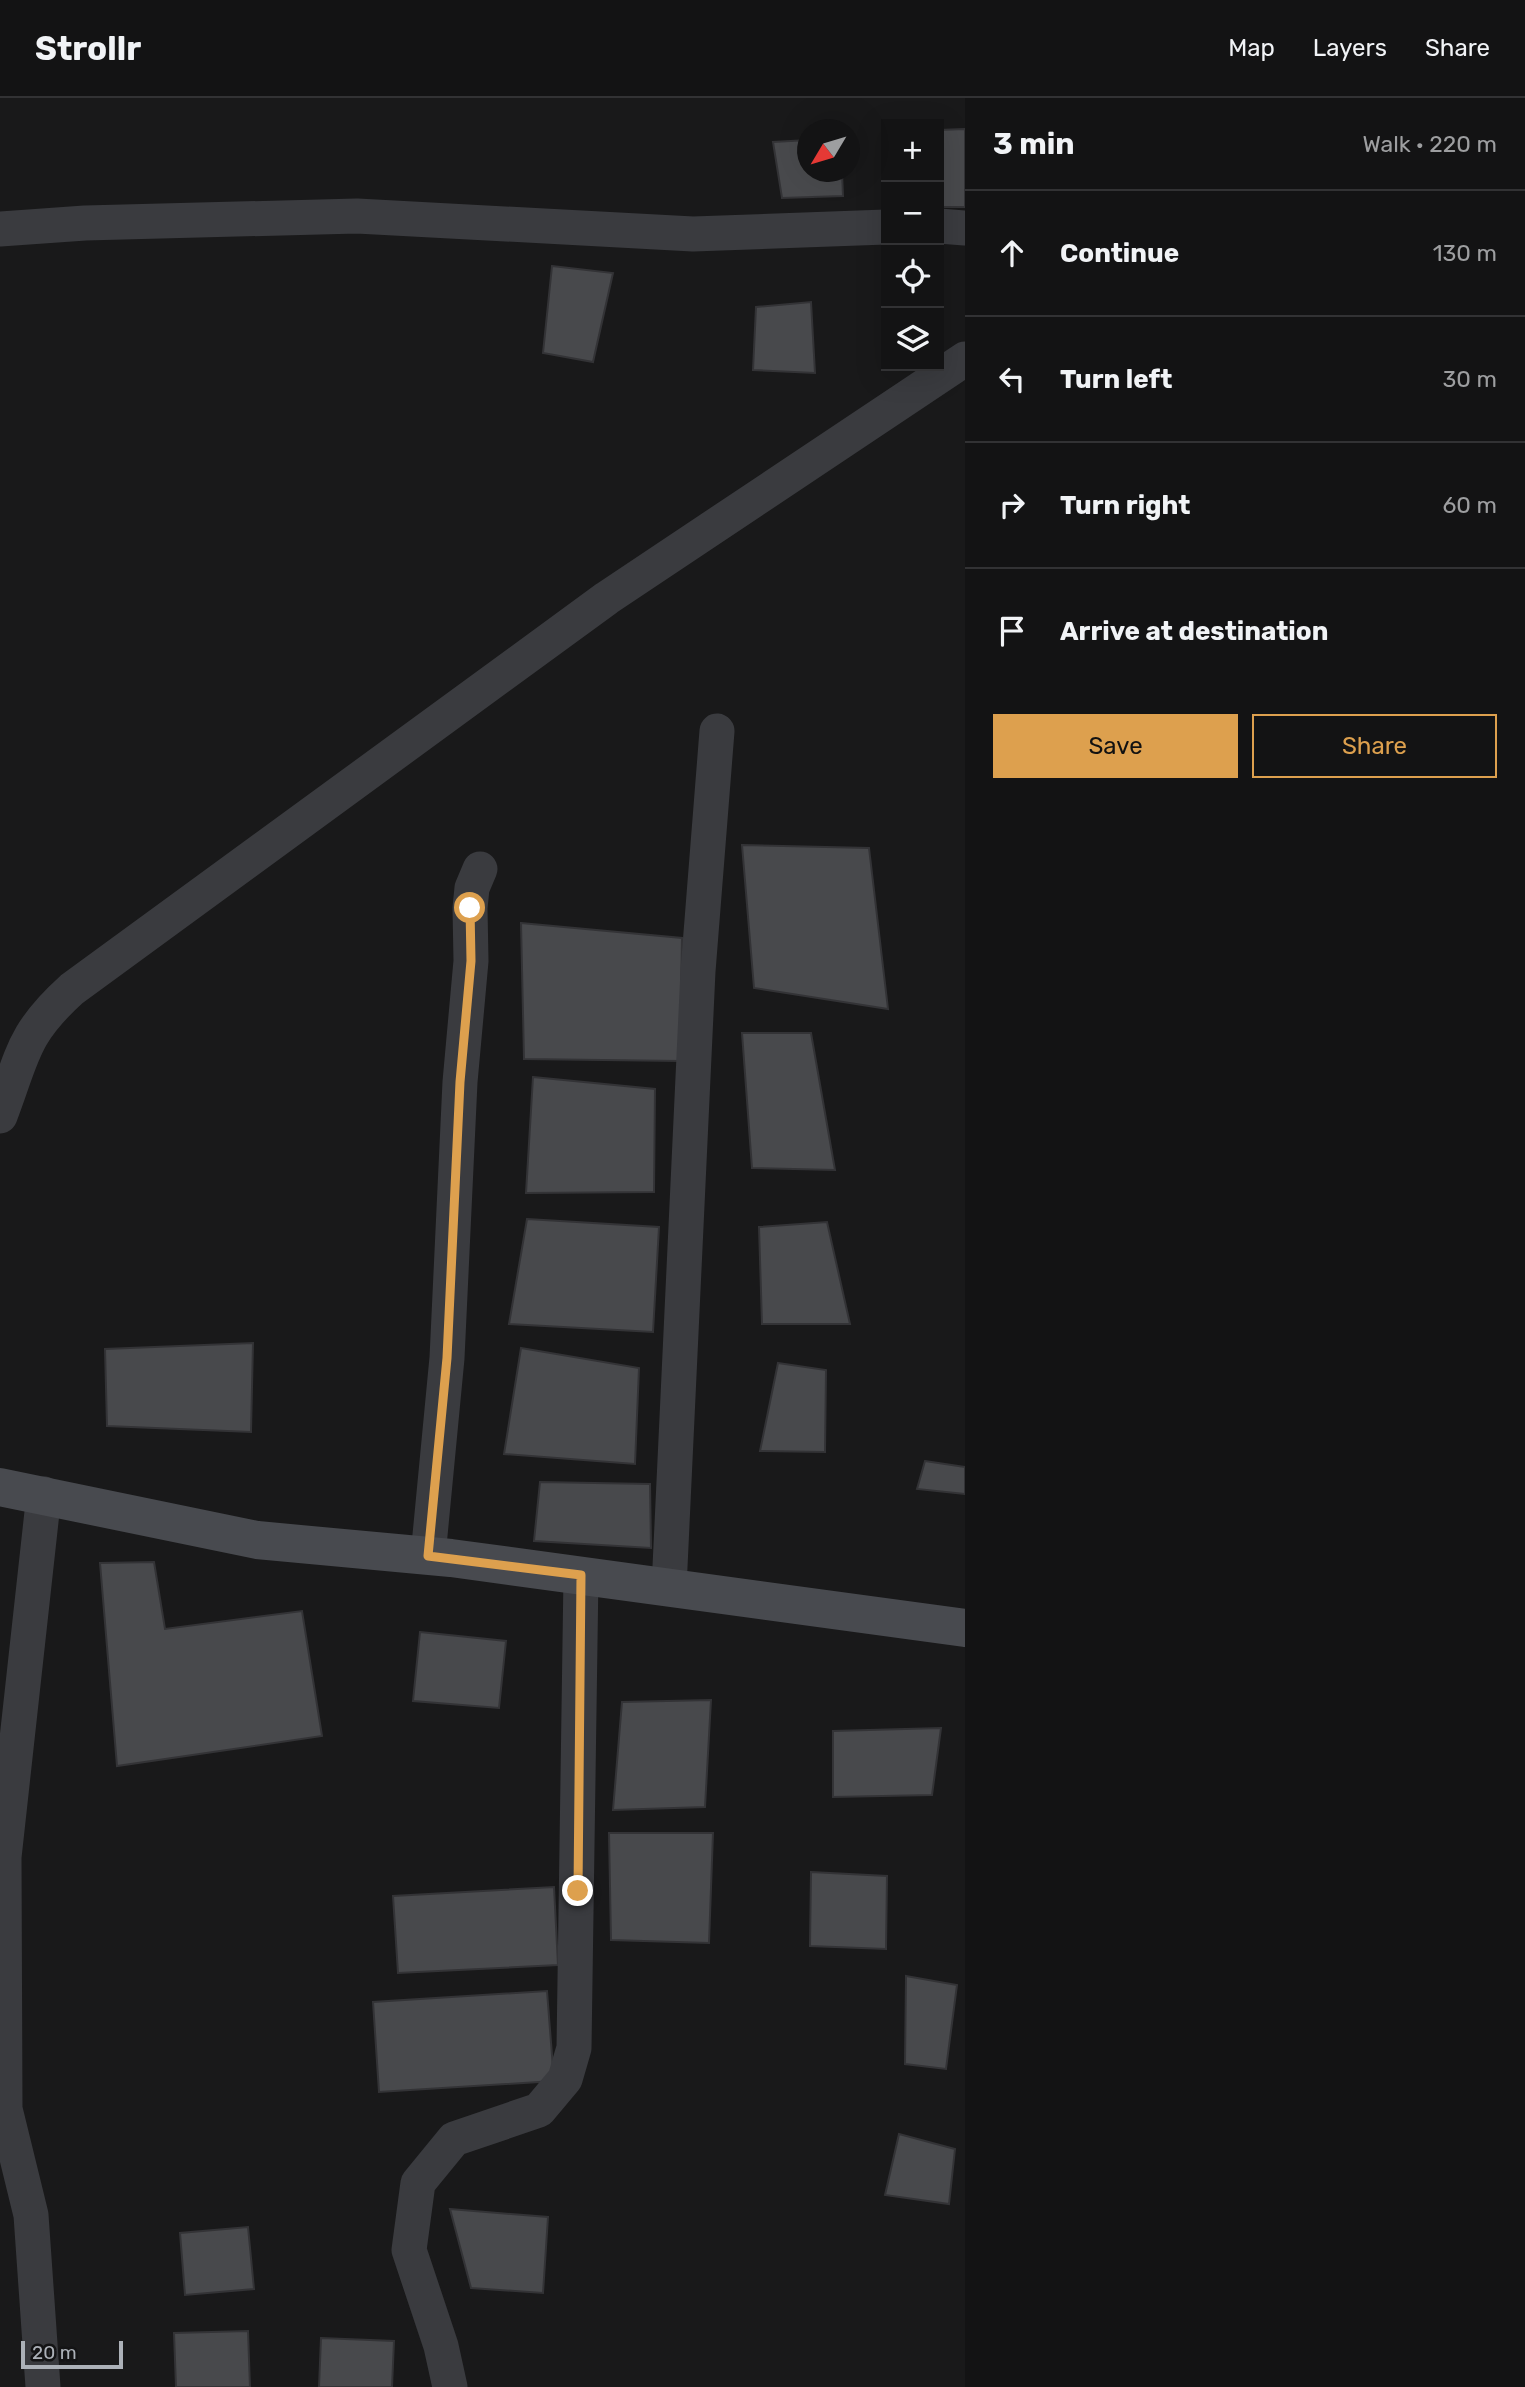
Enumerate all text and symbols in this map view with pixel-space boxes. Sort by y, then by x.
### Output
text: Strollr [35,29,141,68]
text: Map [1228,34,1275,62]
text: Layers [1313,34,1387,62]
text: Share [1425,34,1490,62]
north arrow [797,119,860,182]
map controls [881,119,944,371]
button: + [881,119,944,182]
text: 3 min [993,126,1075,162]
text: Walk · 220 m [1363,130,1497,158]
button: − [881,182,944,245]
icon: ahead [993,234,1031,272]
text: Continue [1060,238,1179,269]
text: 130 m [1433,239,1497,267]
button: locate [881,245,944,308]
button: layers [881,308,944,371]
icon: left [993,360,1031,398]
text: Turn left [1060,364,1172,395]
text: 30 m [1442,365,1497,393]
icon: right [993,486,1031,524]
text: Turn right [1060,490,1190,521]
text: 60 m [1442,491,1497,519]
icon: arrive [993,612,1031,650]
text: Arrive at destination [1060,616,1328,647]
button: Save [993,714,1238,778]
button: Share [1252,714,1497,778]
route start [454,892,485,923]
route end [562,1875,593,1906]
scale bar [21,2338,122,2370]
text: 20 m [32,2341,77,2364]

